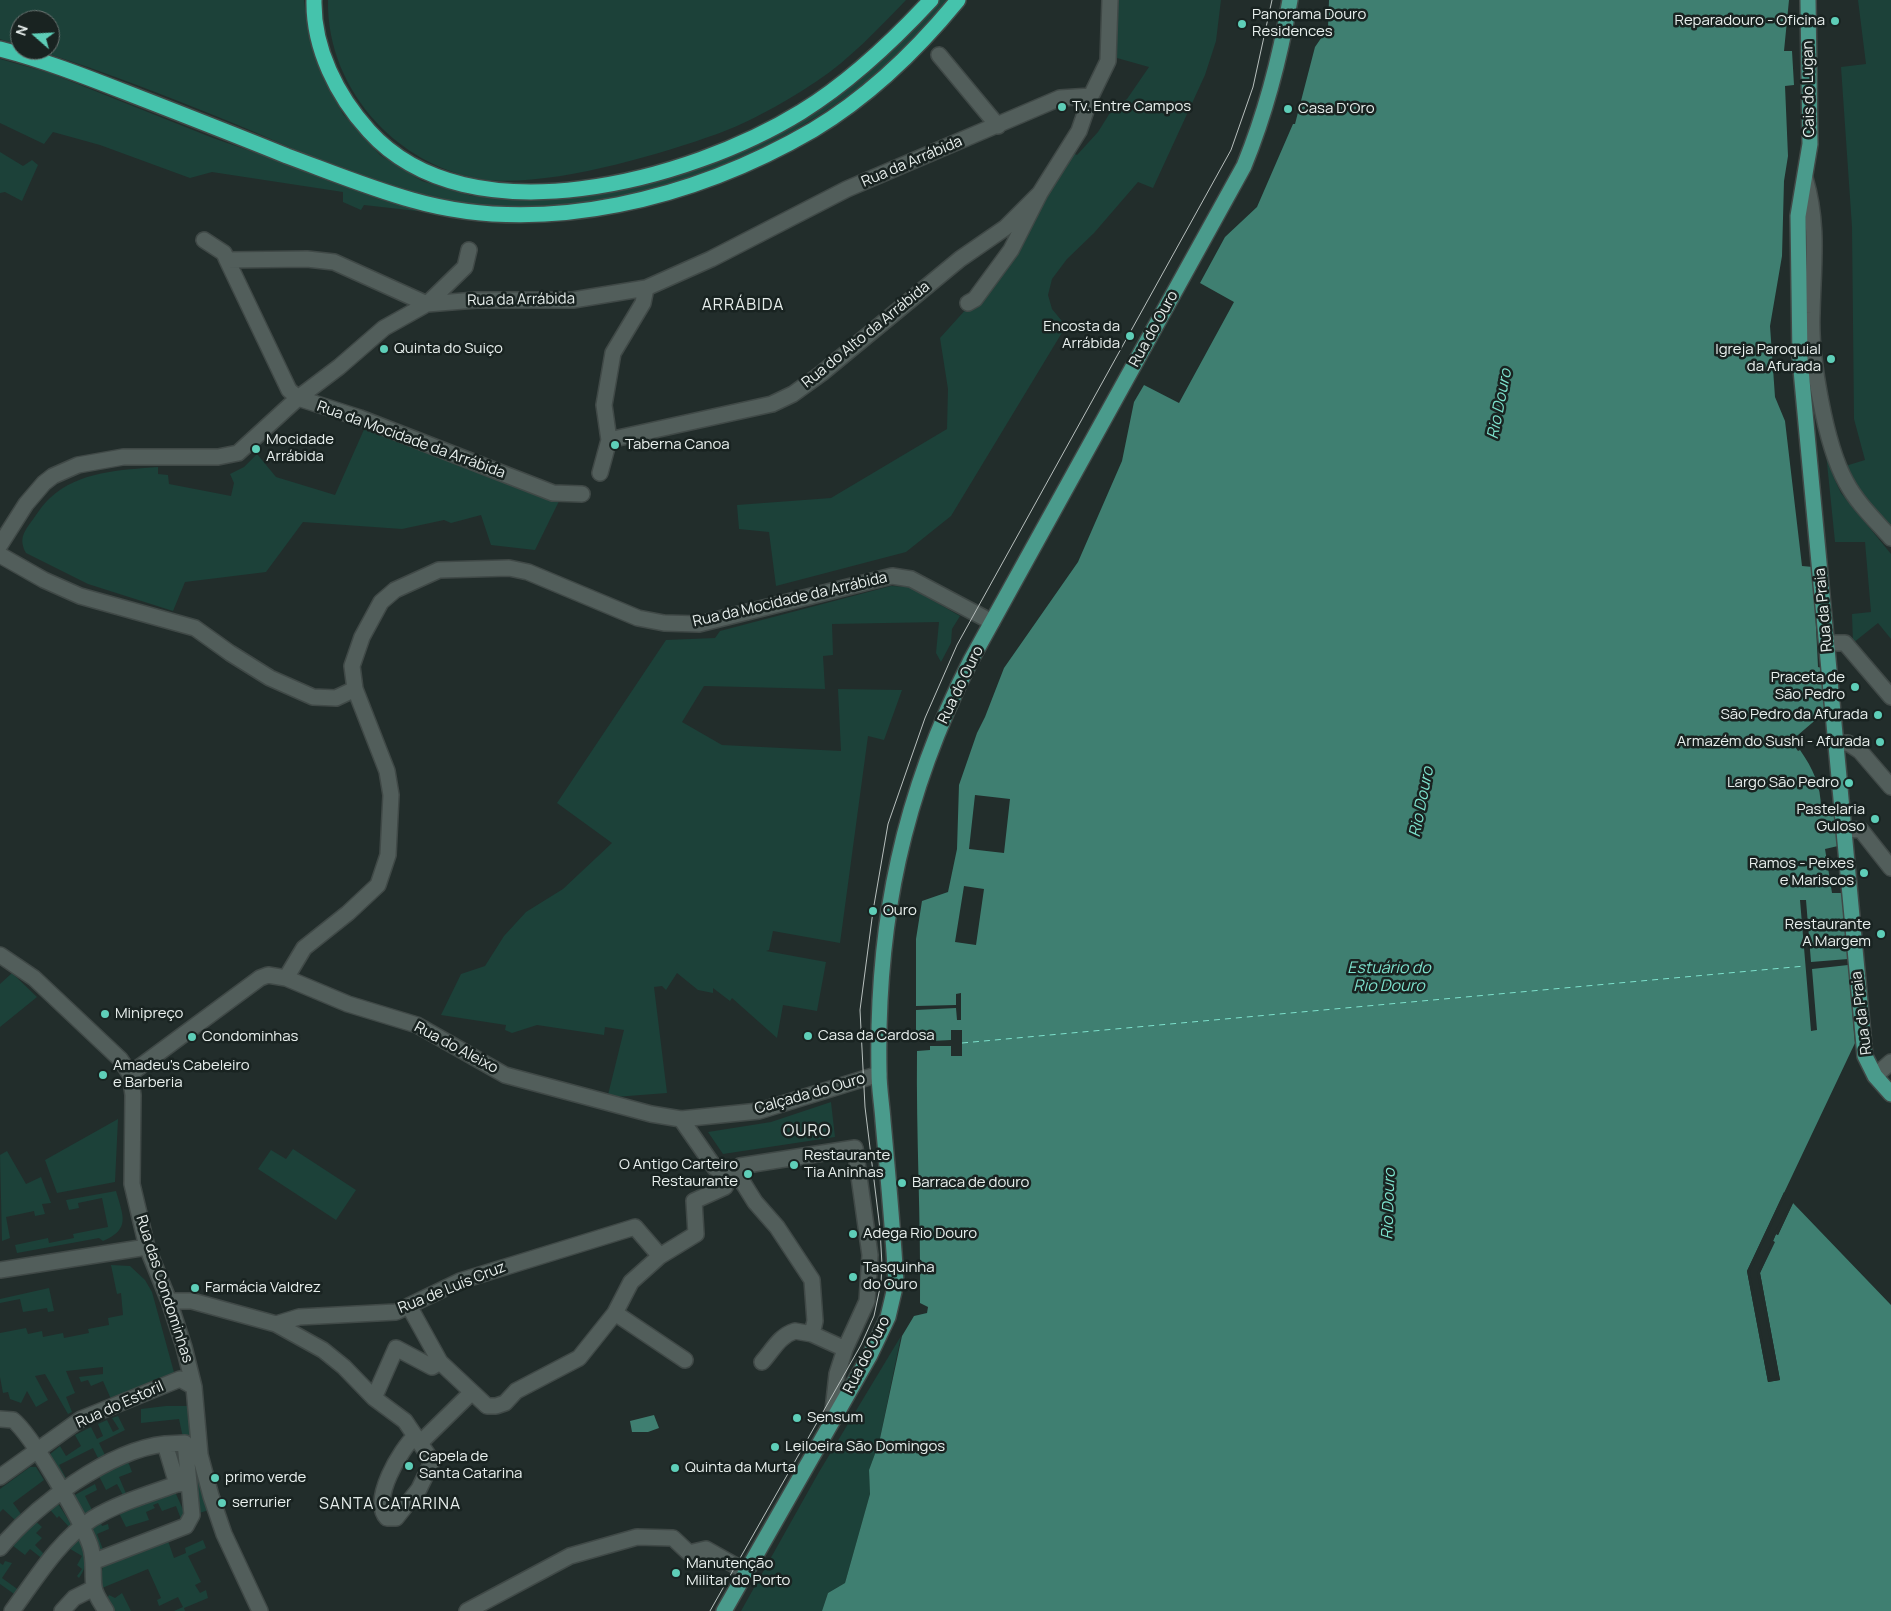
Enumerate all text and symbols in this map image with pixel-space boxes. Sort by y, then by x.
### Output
place label: Panorama Douro Residences [1252,6,1366,41]
north arrow [10,10,60,60]
place label: Reparadouro - Oficina [1675,12,1825,30]
marker: Reparadouro - Oficina [1829,15,1841,27]
marker: Panorama Douro Residences [1236,18,1248,30]
text: N [11,22,32,38]
street label: Cais do Lugan [1799,40,1819,138]
place label: Tv. Entre Campos [1072,98,1191,116]
place label: Casa D'Oro [1298,100,1375,118]
marker: Tv. Entre Campos [1056,101,1068,113]
marker: Casa D'Oro [1282,103,1294,115]
street label: Rua da Arrábida [859,133,965,191]
street label: Rua do Alto da Arrábida [798,278,934,392]
street label: Rua do Ouro [1126,288,1182,370]
street label: Rua da Arrábida [467,290,575,310]
district label: ARRÁBIDA [701,296,785,316]
place label: Encosta da Arrábida [1043,318,1120,353]
marker: Encosta da Arrábida [1124,330,1136,342]
place label: Quinta do Suiço [394,340,503,358]
place label: Igreja Paroquial da Afurada [1715,341,1821,376]
marker: Quinta do Suiço [378,343,390,355]
marker: Igreja Paroquial da Afurada [1825,353,1837,365]
water label: Rio Douro [1484,367,1516,441]
street label: Rua da Mocidade da Arrábida [314,398,508,482]
place label: Mocidade Arrábida [266,431,334,466]
place label: Taberna Canoa [625,436,730,454]
marker: Taberna Canoa [609,439,621,451]
marker: Mocidade Arrábida [250,443,262,455]
street label: Rua da Praia [1811,567,1837,653]
street label: Rua da Mocidade da Arrábida [691,569,889,631]
street label: Rua do Ouro [934,643,988,727]
place label: Praceta de São Pedro [1771,669,1845,704]
marker: Praceta de São Pedro [1849,681,1861,693]
place label: São Pedro da Afurada [1721,706,1868,724]
marker: São Pedro da Afurada [1872,709,1884,721]
place label: Armazém do Sushi - Afurada [1677,733,1870,751]
marker: Armazém do Sushi - Afurada [1874,736,1886,748]
water label: Rio Douro [1406,765,1438,839]
place label: Largo São Pedro [1727,774,1839,792]
marker: Largo São Pedro [1843,777,1855,789]
place label: Pastelaria Guloso [1797,801,1865,836]
marker: Pastelaria Guloso [1869,813,1881,825]
place label: Ramos - Peixes e Mariscos [1749,855,1854,890]
marker: Ramos - Peixes e Mariscos [1858,867,1870,879]
place label: Ouro [883,902,917,920]
marker: Ouro [867,905,879,917]
place label: Restaurante A Margem [1785,916,1871,951]
marker: Restaurante A Margem [1875,928,1887,940]
water label: Estuário do Rio Douro [1347,959,1431,997]
street label: Rua da Praia [1848,970,1876,1056]
place label: Minipreço [115,1005,183,1023]
marker: Minipreço [99,1008,111,1020]
street label: Rua do Aleixo [411,1018,501,1078]
place label: Casa da Cardosa [818,1027,935,1045]
place label: Condominhas [202,1028,298,1046]
marker: Casa da Cardosa [802,1030,814,1042]
marker: Condominhas [186,1031,198,1043]
place label: Amadeu's Cabeleiro e Barberia [113,1057,250,1092]
marker: Amadeu's Cabeleiro e Barberia [97,1069,109,1081]
street label: Calçada do Ouro [753,1070,867,1118]
district label: OURO [782,1122,832,1142]
place label: Restaurante Tia Aninhas [804,1147,890,1182]
place label: O Antigo Carteiro Restaurante [619,1156,738,1191]
marker: Restaurante Tia Aninhas [788,1159,800,1171]
marker: O Antigo Carteiro Restaurante [742,1168,754,1180]
water label: Rio Douro [1378,1168,1400,1240]
place label: Barraca de douro [912,1174,1029,1192]
marker: Barraca de douro [896,1177,908,1189]
street label: Rua das Condominhas [132,1213,196,1365]
place label: Adega Rio Douro [863,1225,977,1243]
marker: Adega Rio Douro [847,1228,859,1240]
street label: Rua de Luís Cruz [396,1258,508,1318]
place label: Tasquinha do Ouro [863,1259,935,1294]
marker: Tasquinha do Ouro [847,1271,859,1283]
place label: Farmácia Valdrez [205,1279,321,1297]
marker: Farmácia Valdrez [189,1282,201,1294]
street label: Rua do Ouro [840,1313,894,1397]
street label: Rua do Estoril [73,1378,167,1432]
place label: Sensum [807,1409,863,1427]
marker: Sensum [791,1412,803,1424]
place label: Leiloeira São Domingos [785,1438,945,1456]
marker: Leiloeira São Domingos [769,1441,781,1453]
place label: Capela de Santa Catarina [419,1448,522,1483]
place label: Quinta da Murta [685,1459,796,1477]
marker: Capela de Santa Catarina [403,1460,415,1472]
marker: Quinta da Murta [669,1462,681,1474]
place label: primo verde [225,1469,306,1487]
marker: primo verde [209,1472,221,1484]
place label: serrurier [232,1494,291,1512]
district label: SANTA CATARINA [317,1495,463,1515]
marker: serrurier [216,1497,228,1509]
place label: Manutenção Militar do Porto [686,1555,790,1590]
marker: Manutenção Militar do Porto [670,1567,682,1579]

